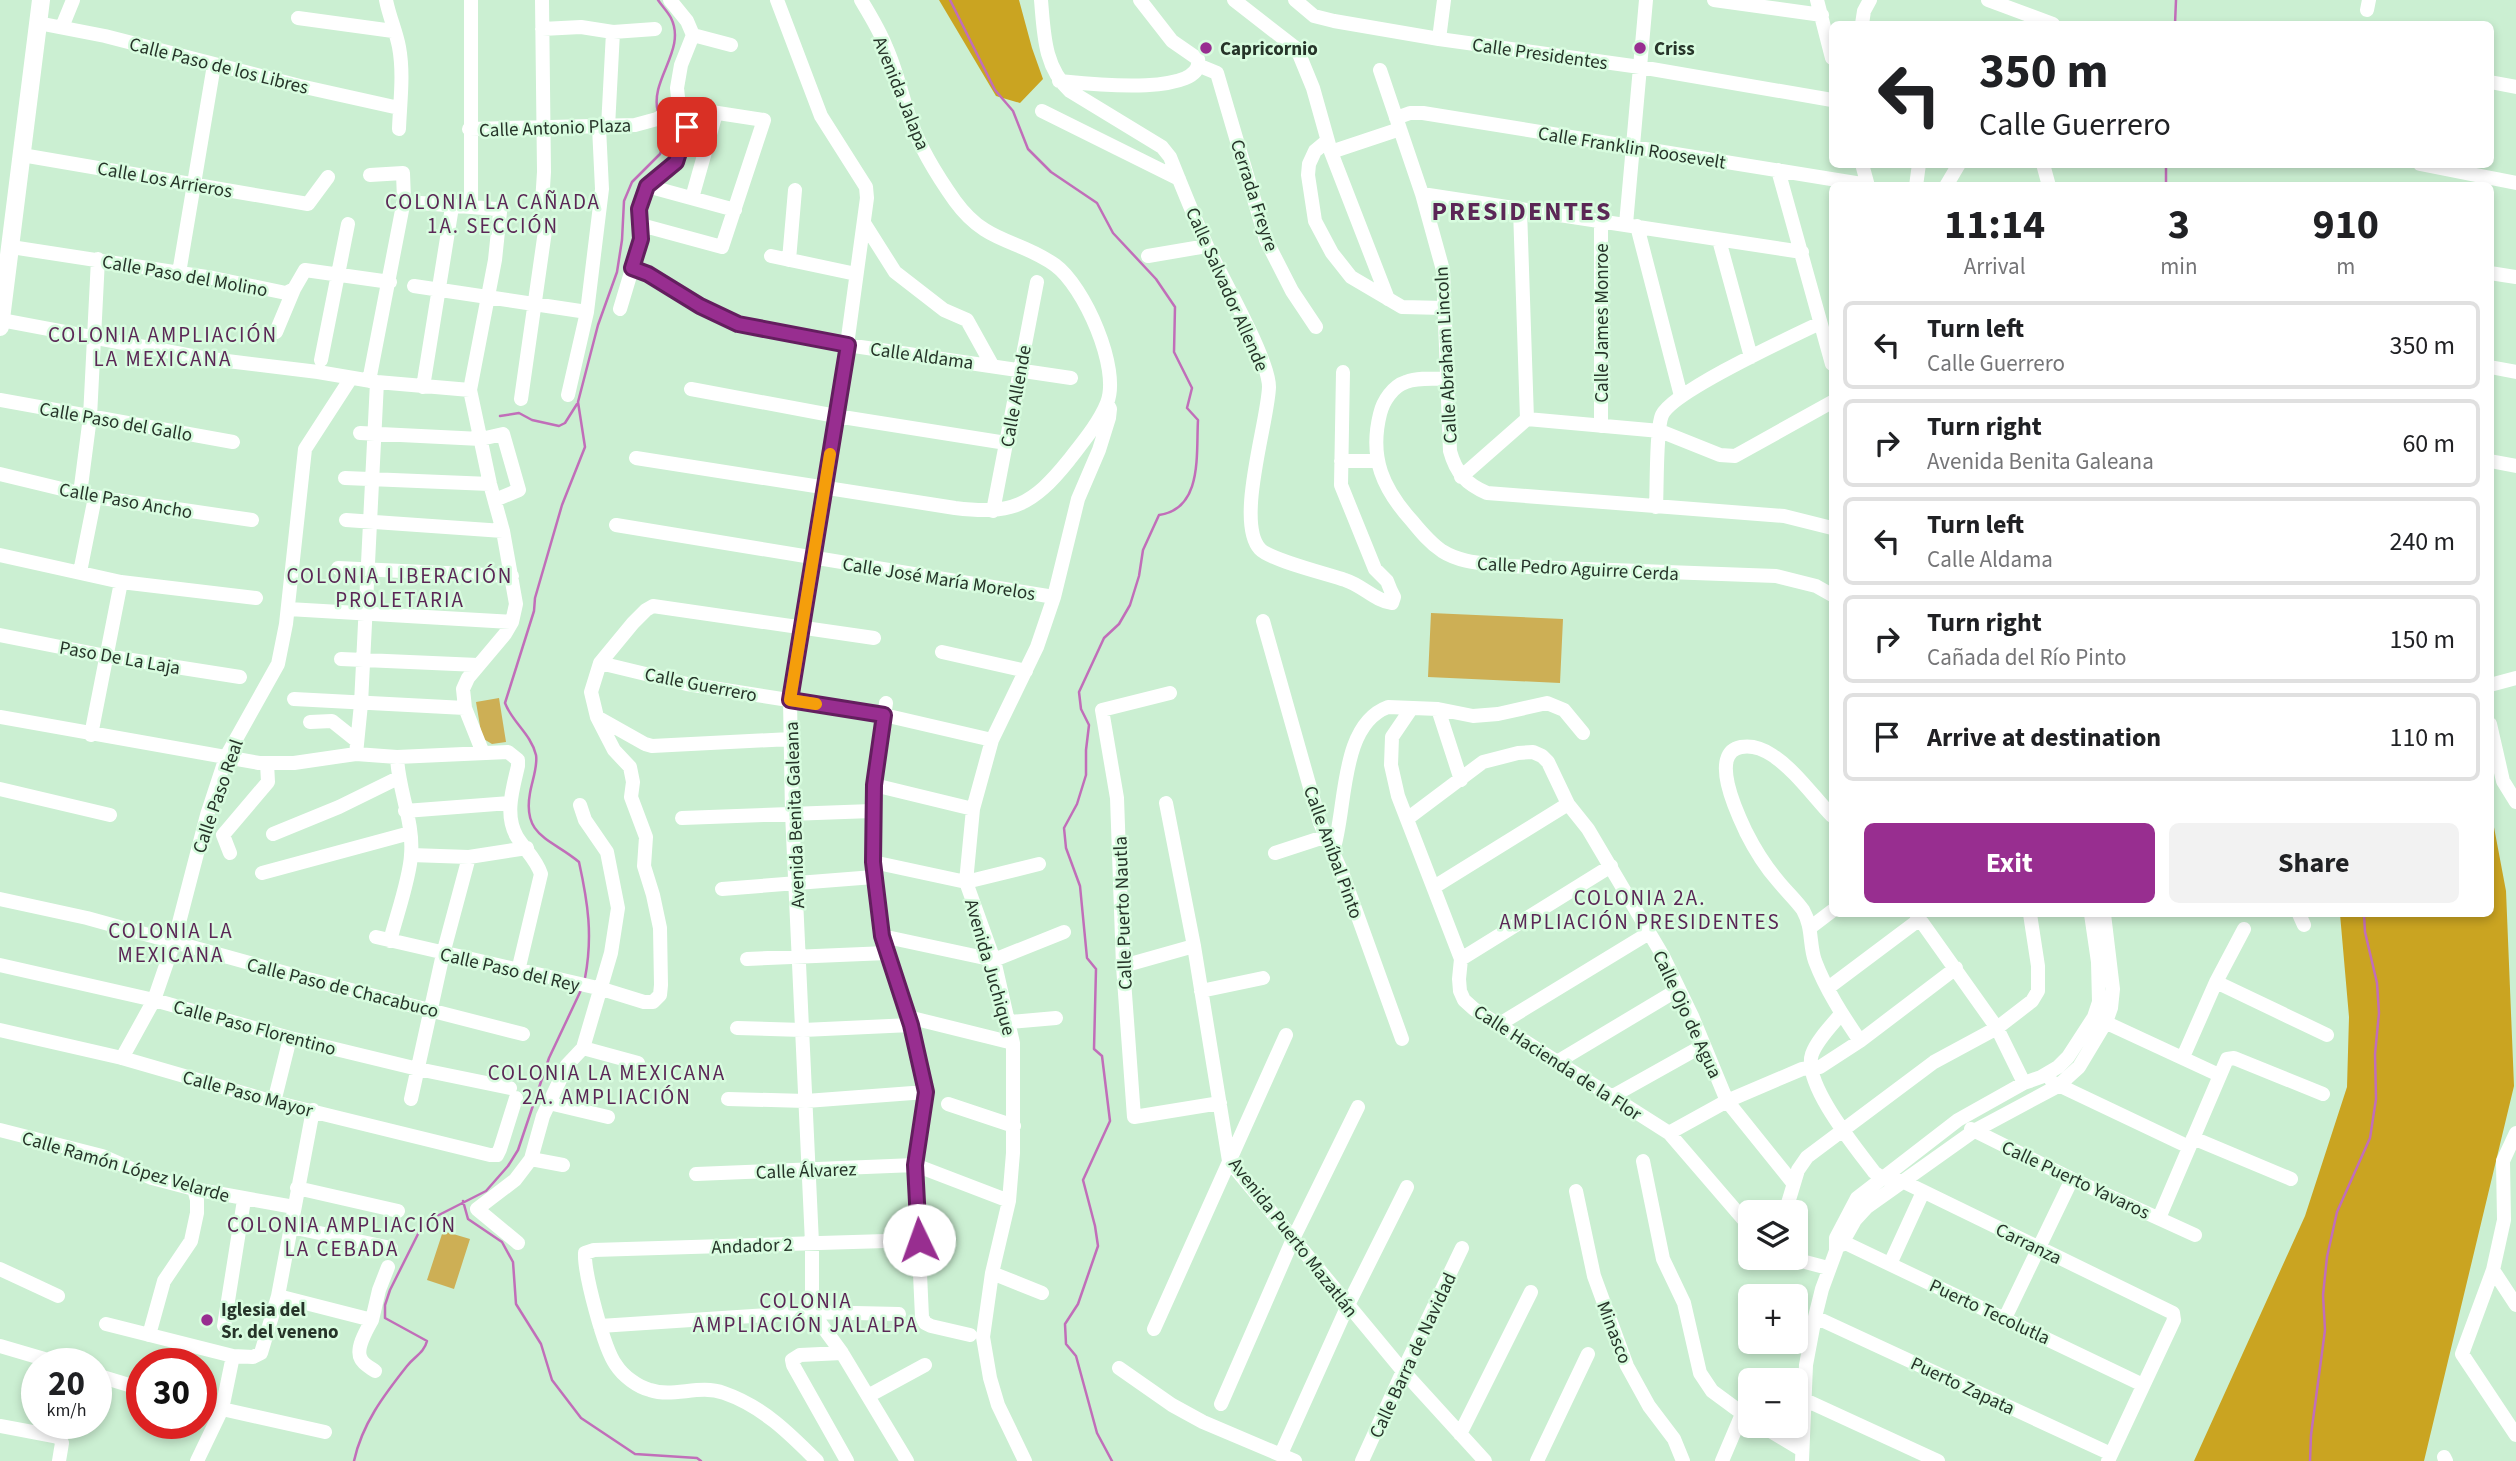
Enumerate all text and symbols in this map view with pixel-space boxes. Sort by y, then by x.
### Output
street label: Calle Paso de los Libres [126,31,311,102]
street label: Calle Presidentes [1470,32,1609,77]
street label: Avenida Jalapa [866,33,936,154]
place label: Capricornio [1220,36,1318,63]
place label: Criss [1654,36,1695,63]
text: 350 m [1979,37,2108,107]
marker: Capricornio [1198,40,1214,56]
marker: Criss [1632,40,1648,56]
icon: left [1864,49,1955,140]
pin [657,97,717,157]
text: Calle Guerrero [1979,102,2171,148]
icon: arrive [668,108,706,146]
street label: Calle Antonio Plaza [479,112,632,145]
street label: Calle Franklin Roosevelt [1536,120,1728,177]
street label: Cerrada Freyre [1223,136,1284,255]
street label: Calle Los Arrieros [95,155,234,206]
district label: COLONIA LA CAÑADA 1A. SECCIÓN [385,187,601,241]
district label: PRESIDENTES [1431,193,1613,230]
text: 11:14 [1944,195,2045,255]
text: 3 [2168,195,2190,255]
text: 910 [2312,195,2379,255]
street label: Calle Salvador Allende [1178,203,1275,376]
street label: Calle James Monroe [1589,243,1616,403]
street label: Calle Paso del Molino [100,249,270,304]
text: Arrival [1964,250,2026,283]
text: min [2160,250,2198,283]
text: m [2336,250,2355,283]
street label: Calle Abraham Lincoln [1428,266,1465,444]
text: Turn left [1927,310,2024,347]
district label: COLONIA AMPLIACIÓN LA MEXICANA [48,320,278,374]
icon: left [1868,326,1906,364]
text: 350 m [2389,327,2455,364]
street label: Calle Aldama [868,336,975,377]
street label: Calle Allende [994,343,1039,449]
text: Calle Guerrero [1927,347,2065,380]
street label: Calle Paso del Gallo [37,396,194,449]
text: Turn right [1927,408,2042,445]
icon: right [1868,424,1906,462]
text: 60 m [2402,425,2455,462]
text: Avenida Benita Galeana [1927,445,2154,478]
street label: Calle Paso Ancho [57,476,195,526]
text: Turn left [1927,506,2024,543]
icon: left [1868,522,1906,560]
text: 240 m [2389,523,2455,560]
text: Calle Aldama [1927,543,2053,576]
street label: Calle José María Morelos [840,551,1037,608]
street label: Calle Pedro Aguirre Cerda [1476,551,1680,588]
district label: COLONIA LIBERACIÓN PROLETARIA [287,561,513,615]
text: Turn right [1927,604,2042,641]
icon: right [1868,620,1906,658]
text: 150 m [2389,621,2455,658]
street label: Paso De La Laja [57,635,182,682]
text: Cañada del Río Pinto [1927,641,2127,674]
street label: Calle Guerrero [642,661,759,710]
icon: arrive [1868,718,1906,756]
text: Arrive at destination [1927,719,2161,756]
text: 110 m [2389,719,2455,756]
street label: Avenida Benita Galeana [779,721,812,909]
street label: Calle Paso Real [186,736,251,857]
street label: Calle Aníbal Pinto [1296,782,1369,923]
button: Exit [1864,823,2155,903]
button: Share [2169,823,2459,903]
street label: Calle Puerto Nautla [1107,836,1140,990]
district label: COLONIA 2A. AMPLIACIÓN PRESIDENTES [1499,883,1781,937]
street label: Avenida Juchique [957,896,1022,1039]
district label: COLONIA LA MEXICANA [108,916,234,970]
street label: Calle Paso del Rey [437,941,582,1000]
street label: Calle Ojo de Agua [1645,946,1728,1083]
street label: Calle Paso de Chacabuco [244,952,441,1025]
street label: Calle Paso Florentino [170,994,339,1063]
street label: Calle Hacienda de la Flor [1468,999,1647,1128]
district label: COLONIA LA MEXICANA 2A. AMPLIACIÓN [488,1058,726,1112]
street label: Calle Paso Mayor [179,1064,316,1125]
street label: Calle Ramón López Velarde [19,1125,233,1210]
street label: Calle Puerto Yavaros [1997,1134,2154,1227]
street label: Avenida Puerto Mazatlán [1222,1152,1364,1324]
street label: Calle Álvarez [755,1156,857,1187]
map controls [1738,1200,1808,1438]
button: layers [1738,1200,1808,1270]
position arrow [882,1203,956,1277]
district label: COLONIA AMPLIACIÓN LA CEBADA [227,1210,457,1264]
street label: Carranza [1991,1217,2066,1272]
street label: Andador 2 [711,1232,793,1261]
street label: Calle Barra de Navidad [1363,1268,1464,1443]
street label: Puerto Tecolutla [1925,1273,2054,1352]
button: + [1738,1284,1808,1354]
district label: COLONIA AMPLIACIÓN JALALPA [693,1286,919,1340]
place label: Iglesia del Sr. del veneno [221,1297,339,1346]
street label: Minasco [1589,1297,1638,1368]
marker: Iglesia del Sr. del veneno [199,1312,215,1328]
speed limit sign: 30 [126,1348,217,1439]
street label: Puerto Zapata [1906,1350,2019,1422]
text: 20 [48,1359,85,1409]
button: − [1738,1368,1808,1438]
text: km/h [47,1398,86,1423]

